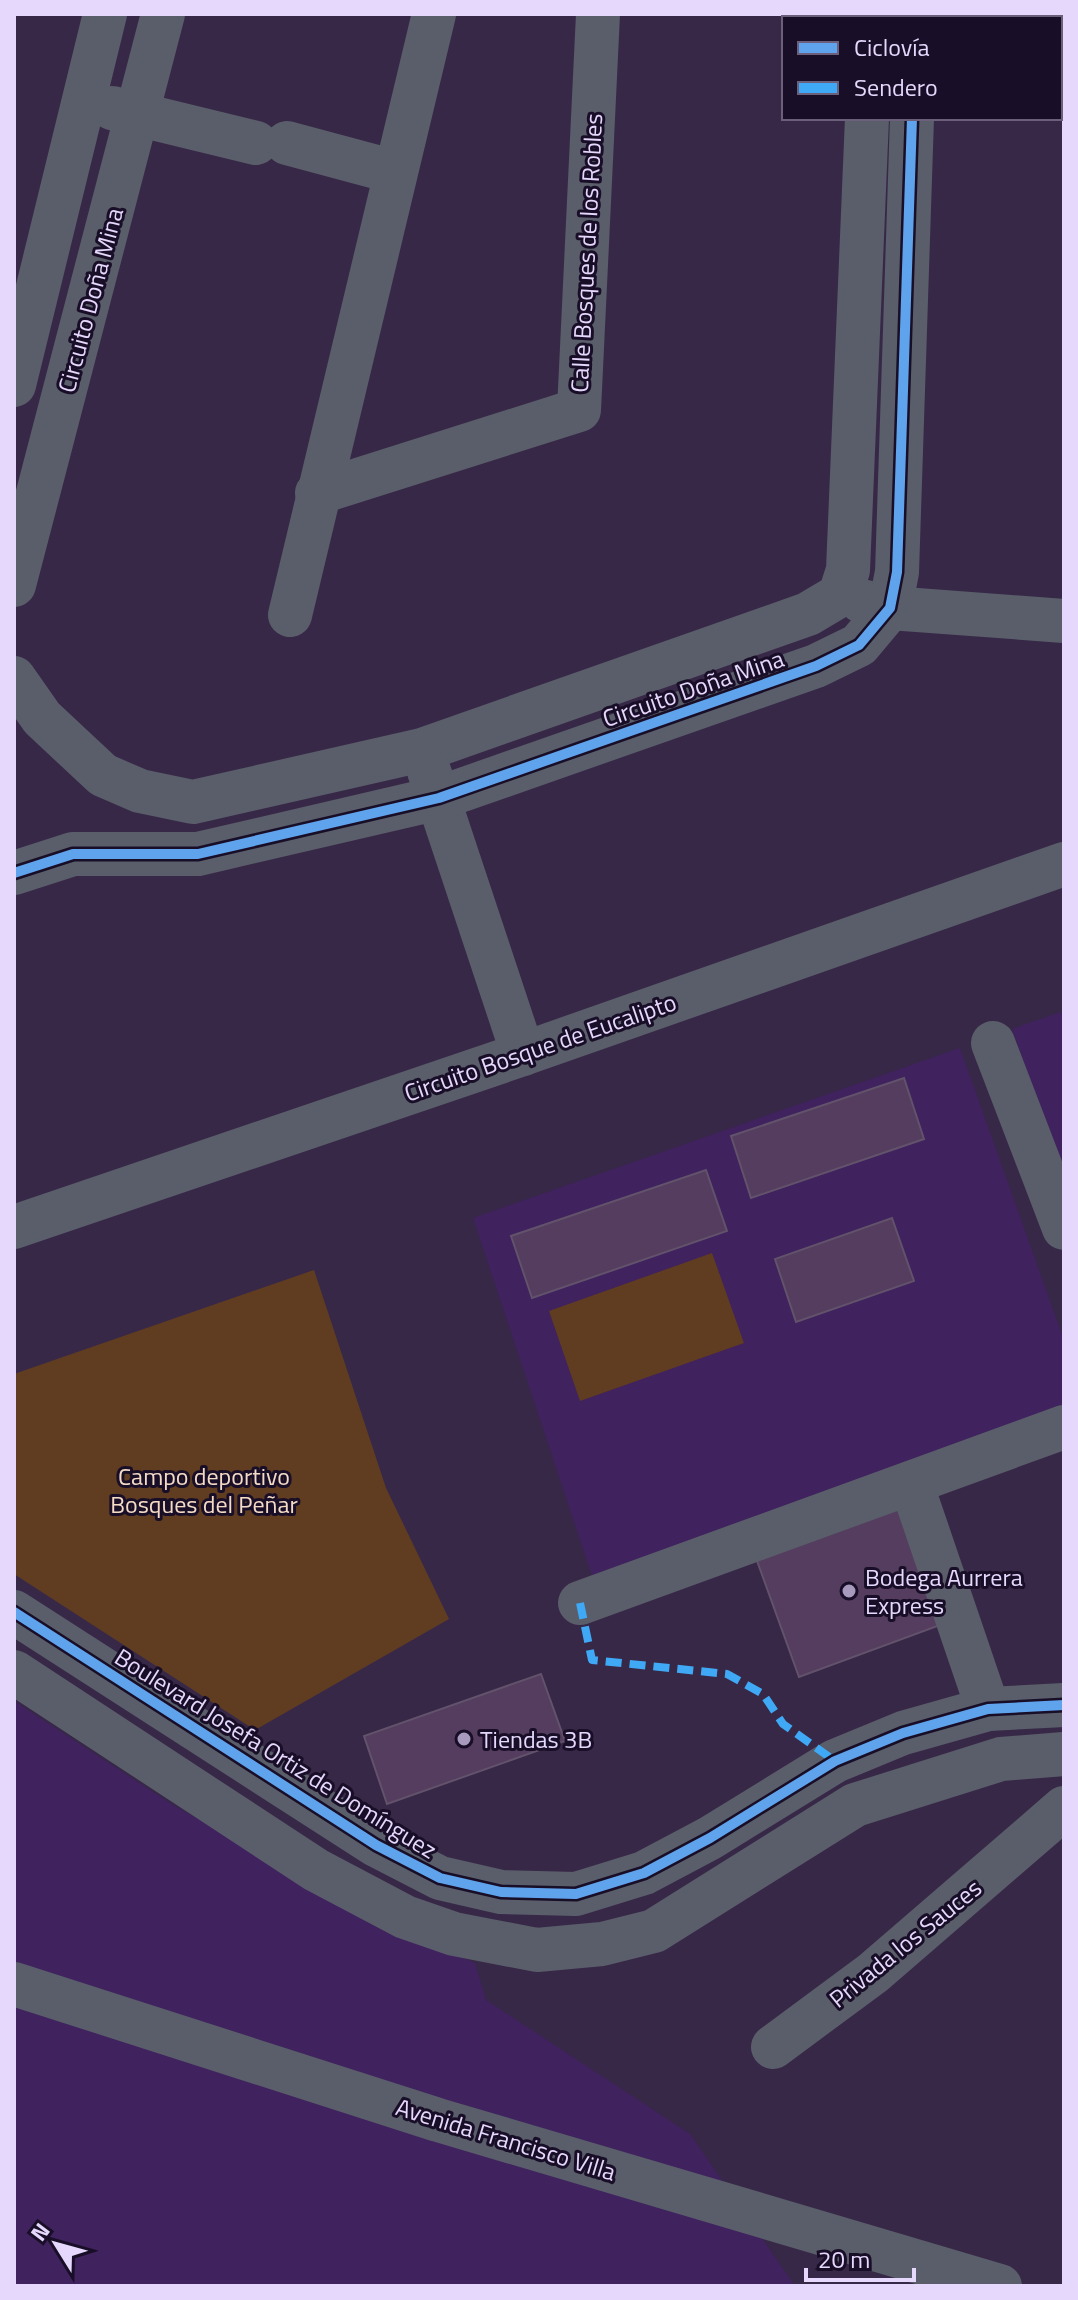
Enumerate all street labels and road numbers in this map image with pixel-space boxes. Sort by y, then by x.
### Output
street label: Calle Bosques de los Robles [561,112,611,394]
street label: Circuito Doña Mina [48,204,132,396]
street label: Circuito Doña Mina [597,640,789,736]
street label: Circuito Bosque de Eucalipto [399,984,681,1110]
street label: Boulevard Josefa Ortiz de Domínguez [108,1639,444,1867]
street label: Privada los Sauces [821,1870,989,2016]
street label: Avenida Francisco Villa [392,2088,620,2190]

